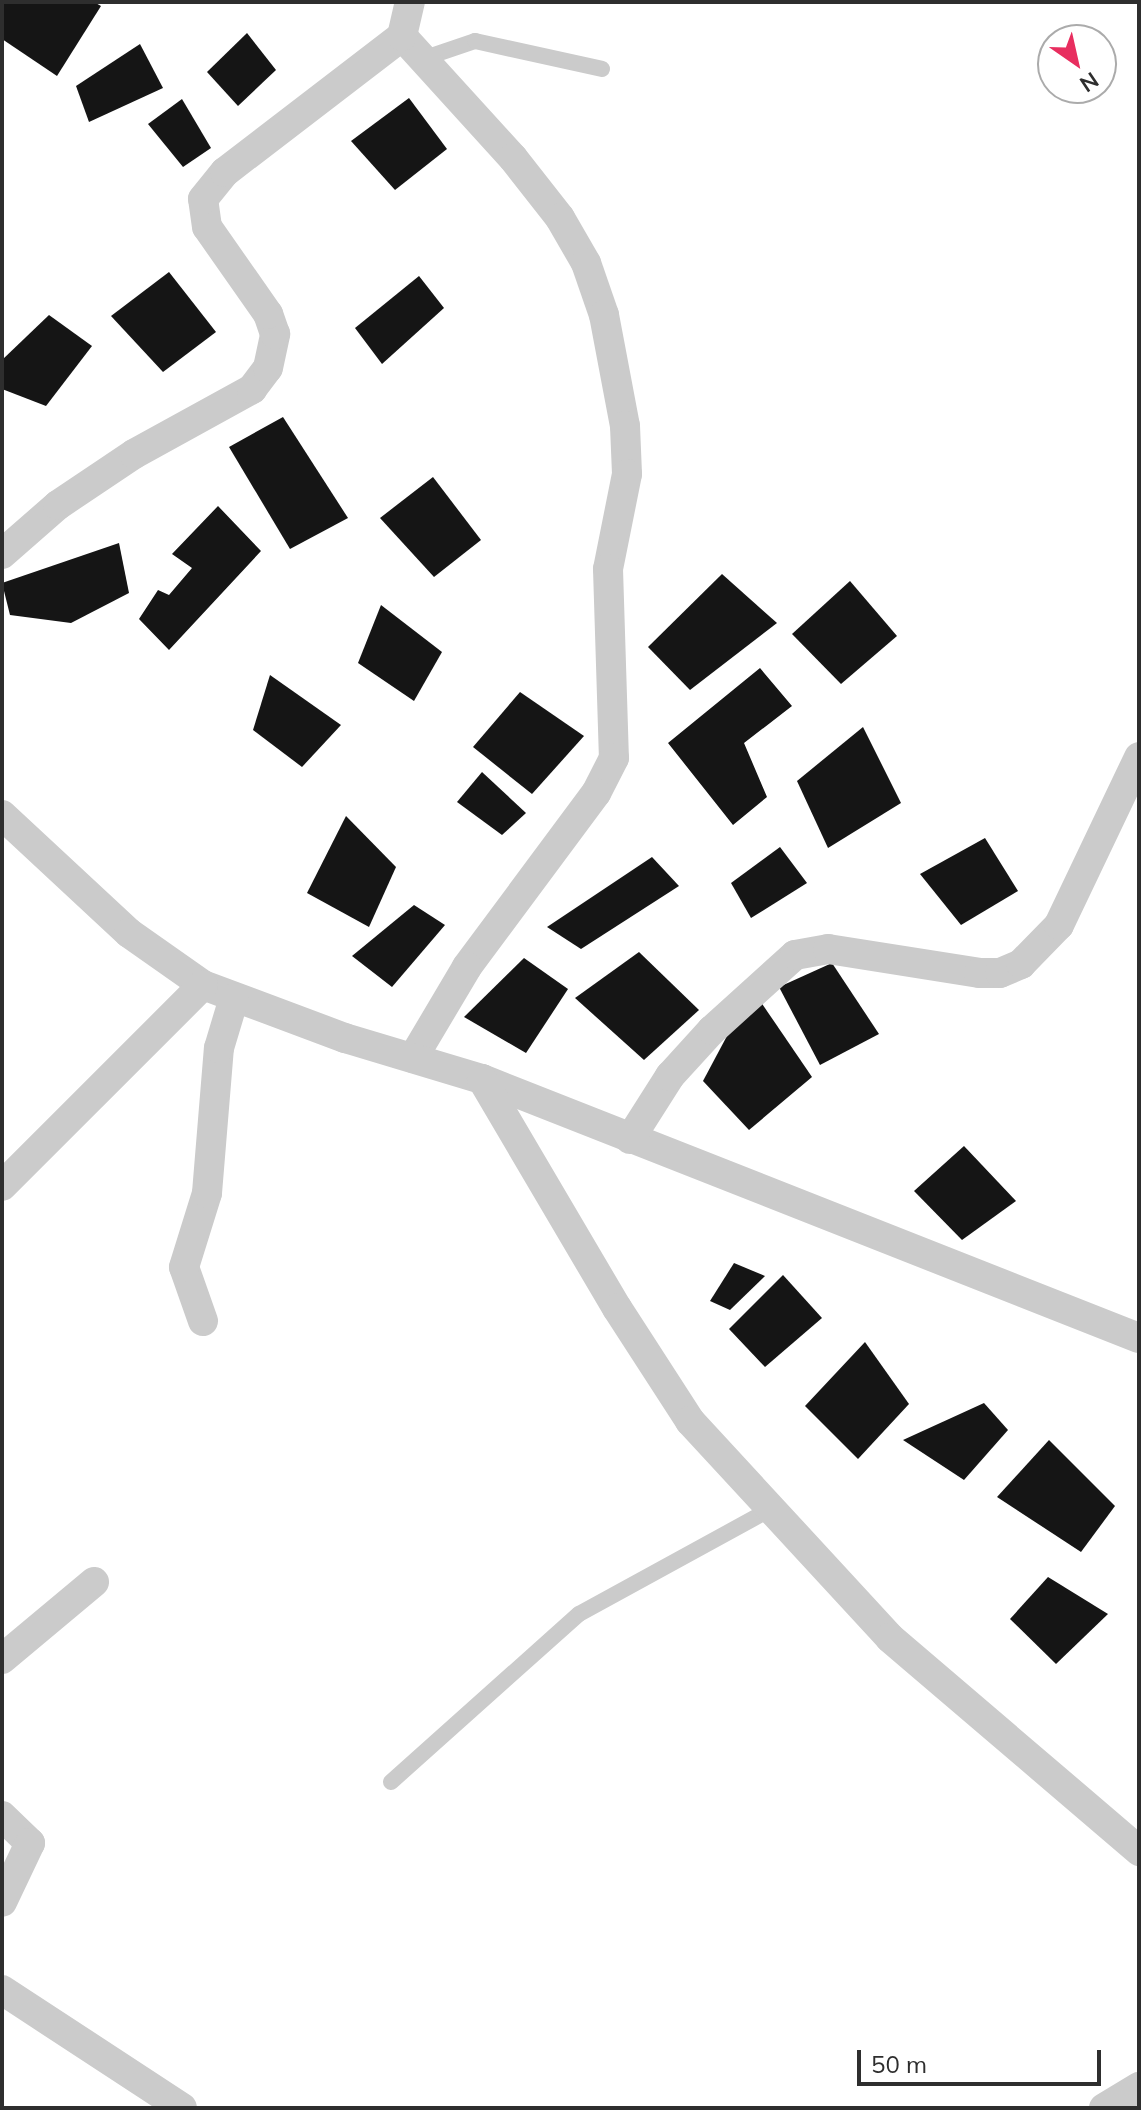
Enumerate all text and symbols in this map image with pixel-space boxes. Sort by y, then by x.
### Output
north arrow [1037,24,1117,104]
text: N [1075,66,1104,98]
scale bar [861,2034,1105,2084]
text: 50 m [871,2049,927,2079]

